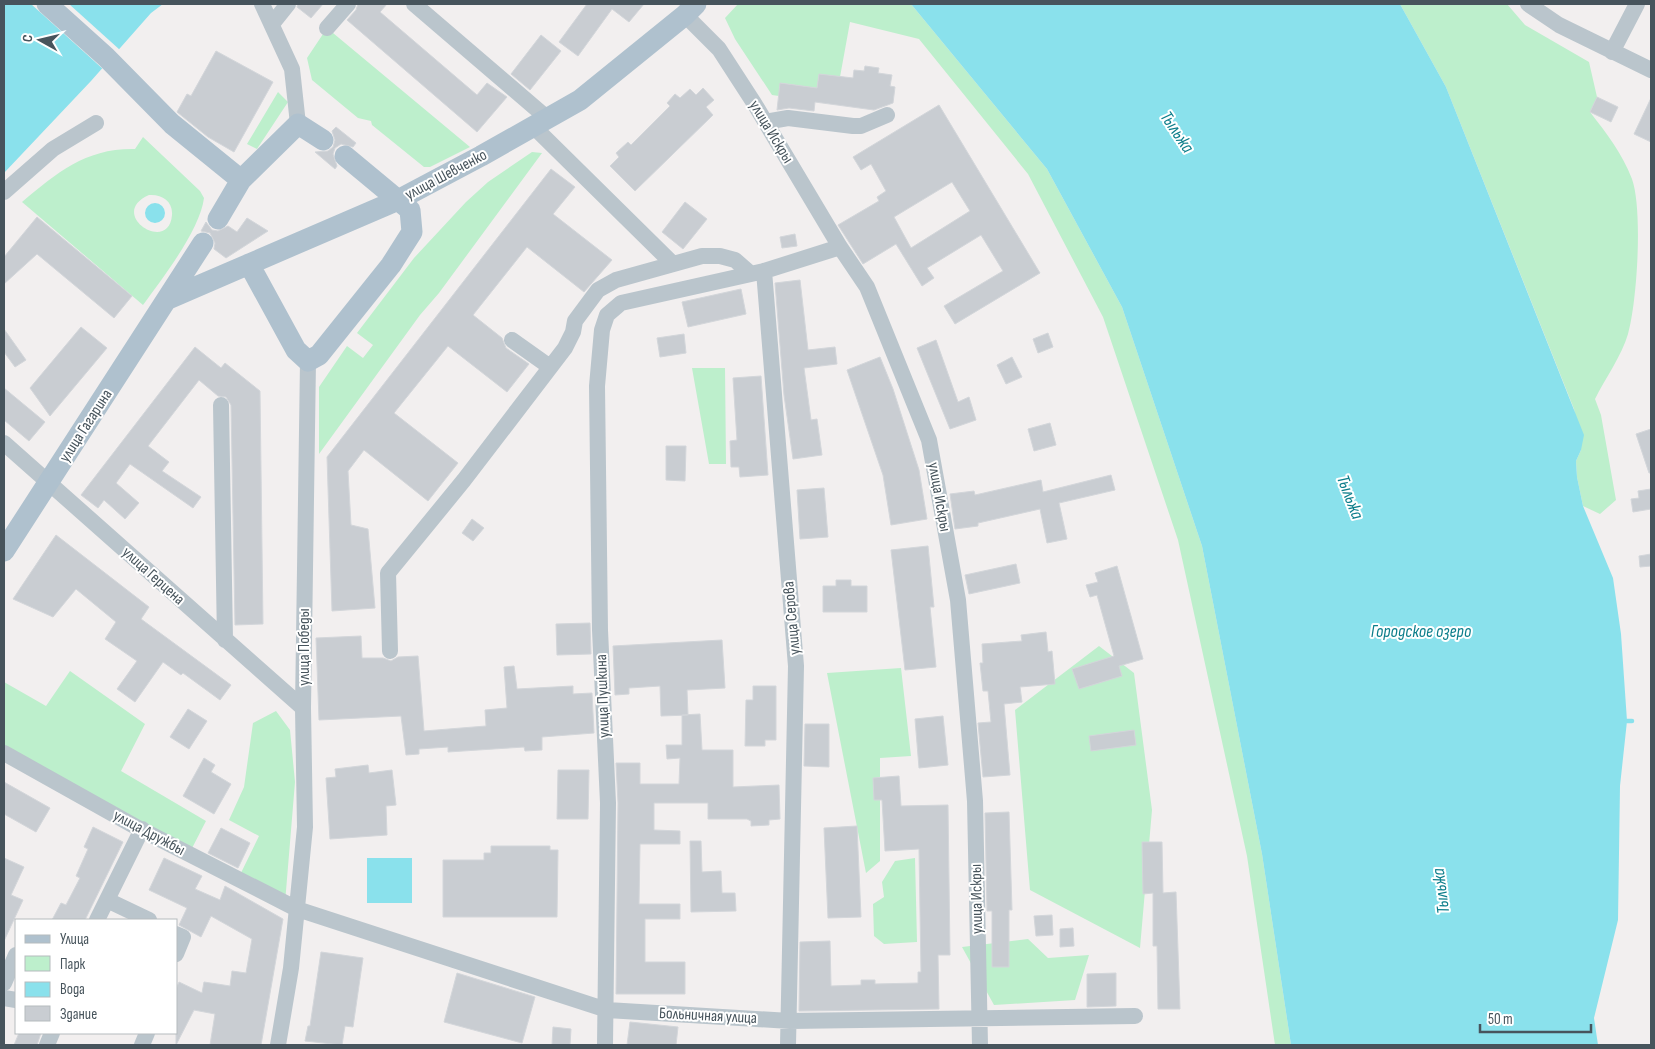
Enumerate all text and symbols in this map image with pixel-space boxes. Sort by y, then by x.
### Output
north arrow [15,15,65,65]
text: С [19,34,37,43]
street label: улица Искры [745,97,797,167]
water label: Тыльжа [1156,107,1199,157]
street label: улица Шевченко [402,146,490,204]
street label: улица Гагарина [55,386,117,466]
street label: улица Искры [924,461,954,533]
water label: Тыльжа [1332,472,1368,523]
street label: улица Герцена [118,543,188,609]
street label: улица Серова [779,580,805,656]
street label: улица Победы [295,608,314,686]
water label: Городское озеро [1371,621,1472,642]
street label: улица Пушкина [592,654,614,738]
street label: улица Дружбы [110,806,188,860]
street label: улица Искры [967,864,987,934]
water label: Тыльжа [1428,866,1454,915]
legend [15,919,178,1034]
text: Улица [60,930,89,949]
text: Парк [60,955,86,974]
text: Вода [60,980,85,999]
scale bar [1480,1002,1591,1034]
street label: Больничная улица [658,1004,758,1028]
text: Здание [60,1005,97,1024]
text: 50 m [1488,1010,1513,1029]

